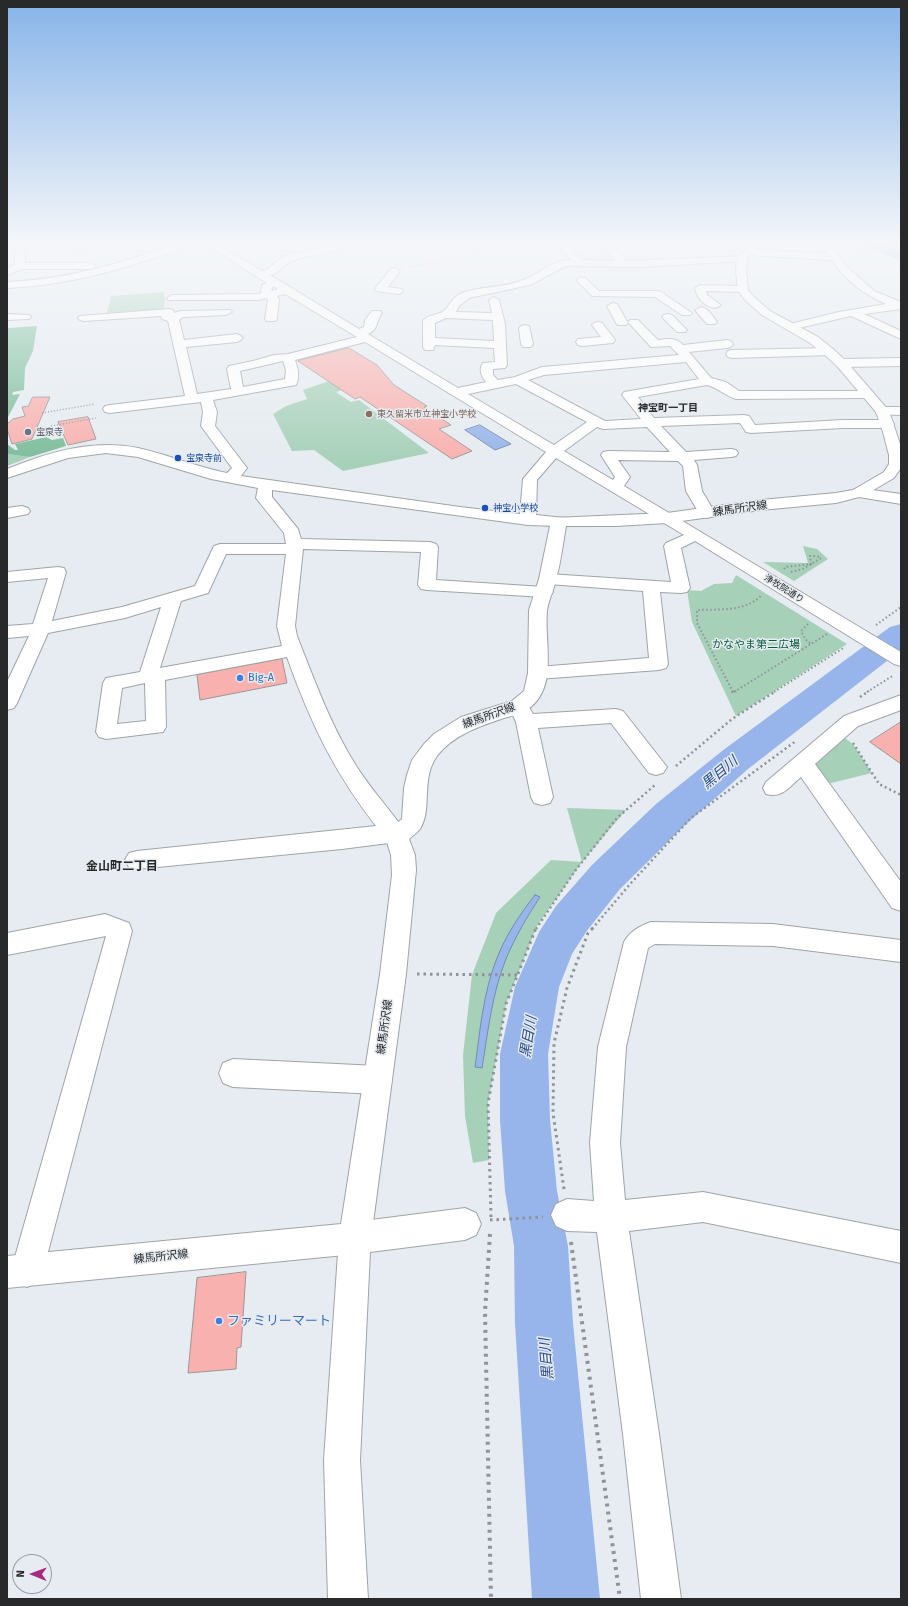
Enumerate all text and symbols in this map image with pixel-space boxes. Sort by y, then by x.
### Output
district label: 神宝町一丁目 [638,402,698,414]
marker: 東久留米市立神宝小学校 [364,409,374,419]
place label: 東久留米市立神宝小学校 [377,409,476,419]
marker: 宝泉寺 [23,427,33,437]
place label: 宝泉寺 [36,427,63,437]
marker: 宝泉寺前 [173,453,183,463]
place label: 宝泉寺前 [186,453,222,463]
street label: 練馬所沢線 [712,499,768,519]
marker: 神宝小学校 [480,503,490,513]
place label: 神宝小学校 [493,503,538,513]
street label: 浄牧院通り [762,572,806,606]
park label: かなやま第二広場 [712,638,800,652]
place label: Big-A [248,671,274,685]
marker: Big-A [235,673,245,683]
street label: 練馬所沢線 [461,700,517,732]
water label: 黒目川 [699,753,741,793]
district label: 金山町二丁目 [86,860,158,874]
street label: 練馬所沢線 [375,999,395,1055]
water label: 黒目川 [517,1015,541,1059]
street label: 練馬所沢線 [133,1248,189,1266]
place label: ファミリーマート [227,1313,331,1329]
marker: ファミリーマート [214,1316,224,1326]
water label: 黒目川 [537,1337,557,1381]
north arrow [12,1554,52,1594]
text: N [14,1570,27,1578]

